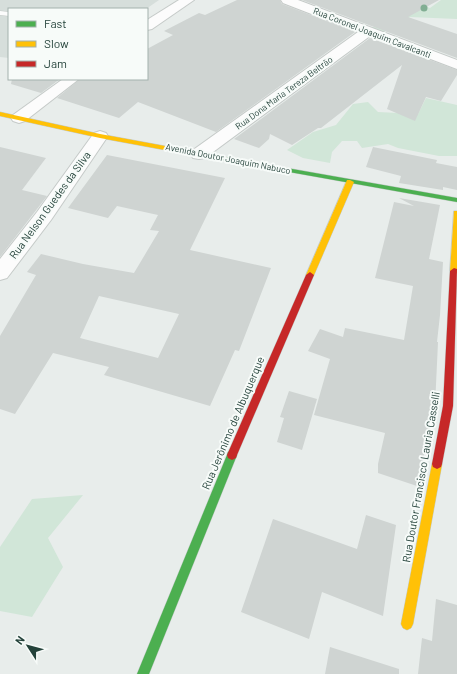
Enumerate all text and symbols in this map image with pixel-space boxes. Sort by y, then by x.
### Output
street label: Rua Coronel Joaquim Cavalcanti [312,5,433,60]
legend [8,8,148,80]
text: Fast [44,16,67,30]
text: Slow [44,36,69,50]
street label: Rua Dona Maria Tereza Beltrão [233,54,335,132]
text: Jam [44,56,67,70]
street label: Avenida Doutor Joaquim Nabuco [165,141,292,176]
street label: Rua Nelson Guedes da Silva [6,148,93,261]
street label: Rua Jerônimo de Albuquerque [199,354,267,491]
street label: Rua Doutor Francisco Lauria Casselli [399,390,442,563]
north arrow [8,626,48,666]
text: N [12,633,27,647]

